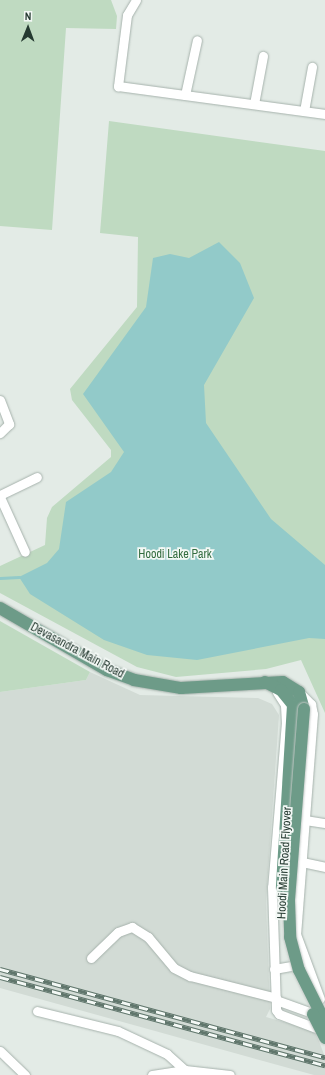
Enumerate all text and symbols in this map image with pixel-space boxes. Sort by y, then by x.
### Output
north arrow [8,8,48,48]
text: N [25,9,32,23]
park label: Hoodi Lake Park [138,548,212,562]
street label: Devasandra Main Road [28,620,126,682]
street label: Hoodi Main Road Flyover [275,807,295,919]

